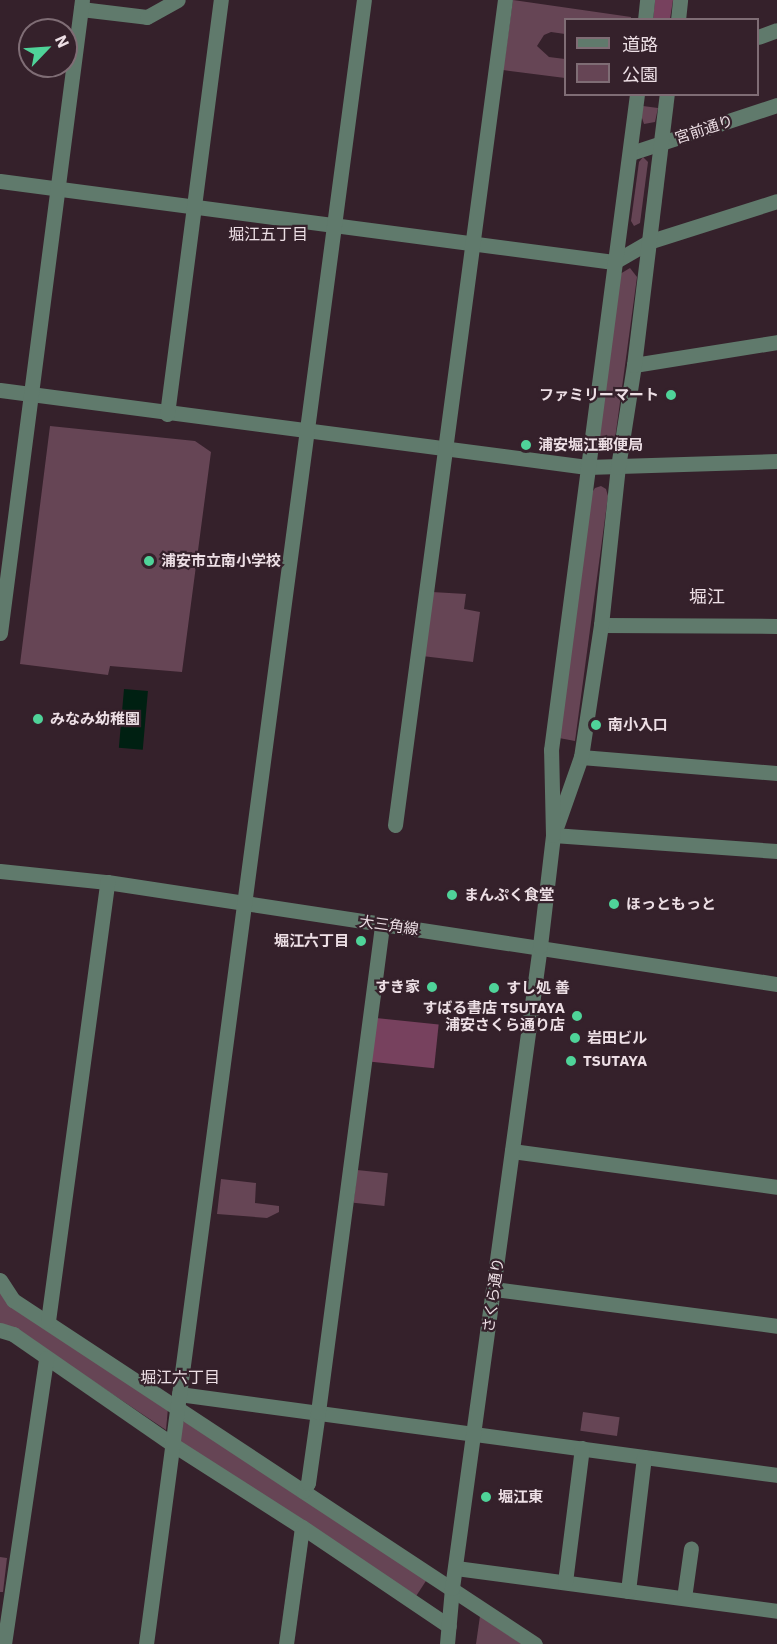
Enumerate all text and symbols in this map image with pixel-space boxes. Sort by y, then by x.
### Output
north arrow [18,18,78,78]
legend [564,18,759,96]
text: N [51,32,74,51]
text: 道路 [622,33,658,56]
text: 公園 [622,63,658,86]
street label: 宮前通り [673,111,735,147]
district label: 堀江五丁目 [228,224,308,244]
place label: ファミリーマート [539,386,659,404]
marker: ファミリーマート [664,388,678,402]
place label: 浦安堀江郵便局 [538,436,643,454]
marker: 浦安堀江郵便局 [519,438,533,452]
place label: 浦安市立南小学校 [161,552,281,570]
marker: 浦安市立南小学校 [142,554,156,568]
district label: 堀江 [689,586,725,608]
place label: みなみ幼稚園 [50,710,140,728]
marker: みなみ幼稚園 [31,712,45,726]
place label: 南小入口 [608,716,668,734]
marker: 南小入口 [589,718,603,732]
place label: まんぷく食堂 [464,886,554,904]
marker: まんぷく食堂 [445,888,459,902]
place label: ほっともっと [626,895,716,913]
marker: ほっともっと [607,897,621,911]
street label: 大三角線 [358,912,420,938]
place label: 堀江六丁目 [274,932,349,950]
marker: 堀江六丁目 [354,934,368,948]
place label: すき家 [375,978,420,996]
place label: すし処 善 [506,979,570,997]
marker: すき家 [425,980,439,994]
marker: すし処 善 [487,981,501,995]
place label: すばる書店 TSUTAYA 浦安さくら通り店 [422,998,565,1033]
marker: すばる書店 TSUTAYA 浦安さくら通り店 [570,1009,584,1023]
place label: 岩田ビル [587,1029,647,1047]
marker: 岩田ビル [568,1031,582,1045]
place label: TSUTAYA [583,1052,647,1070]
marker: TSUTAYA [564,1054,578,1068]
street label: さくら通り [479,1257,507,1333]
district label: 堀江六丁目 [140,1367,220,1387]
place label: 堀江東 [498,1488,543,1506]
marker: 堀江東 [479,1490,493,1504]

